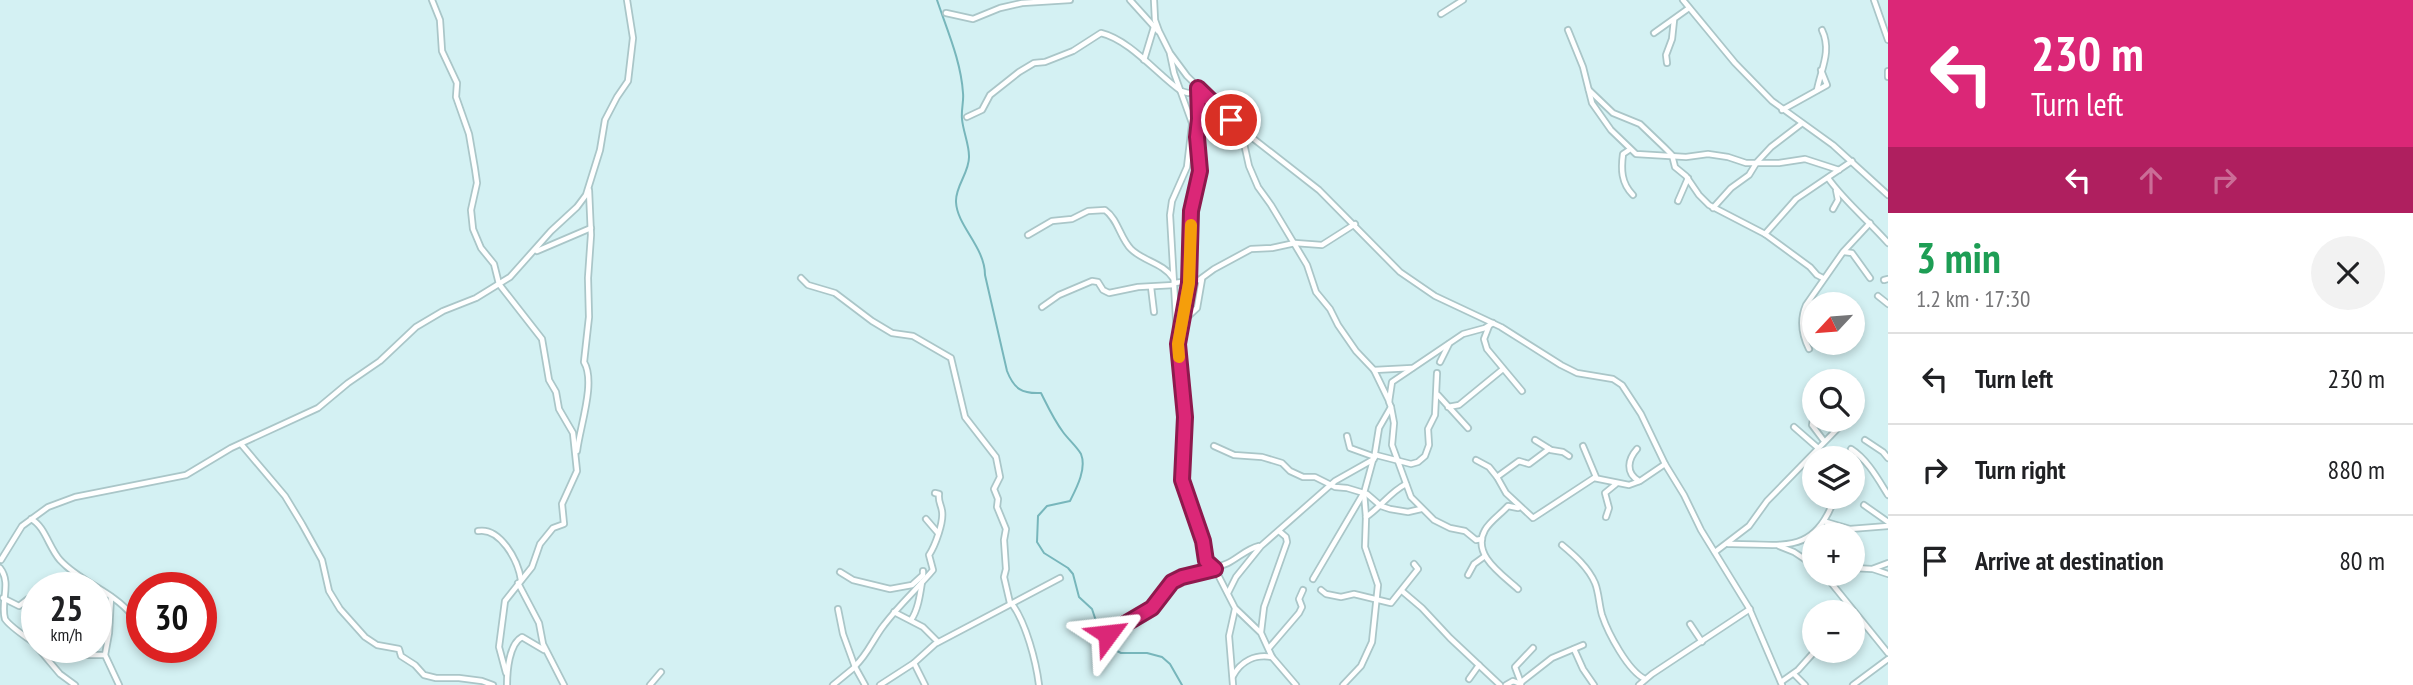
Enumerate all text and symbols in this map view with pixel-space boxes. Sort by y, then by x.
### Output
text: 230 m [2031,21,2144,85]
icon: left [1916,28,2007,119]
text: Turn left [2031,83,2123,125]
pin [1201,90,1261,150]
icon: arrive [1212,101,1250,139]
icon: left [2059,161,2097,199]
icon: ahead [2132,161,2170,199]
icon: right [2205,161,2243,199]
text: 3 min [1916,230,2001,285]
button: close [2311,236,2385,310]
text: 1.2 km · 17:30 [1916,284,2030,313]
north arrow [1802,292,1866,355]
map controls [1802,292,1865,663]
icon: left [1916,360,1954,398]
text: Turn left [1975,362,2053,395]
text: 230 m [2327,362,2385,395]
button: search [1802,369,1865,432]
button: layers [1802,446,1865,509]
icon: right [1916,451,1954,489]
text: Turn right [1975,453,2066,486]
text: 880 m [2327,453,2385,486]
button: + [1802,523,1865,586]
icon: arrive [1916,542,1954,580]
text: Arrive at destination [1975,544,2164,577]
text: 80 m [2339,544,2385,577]
speed limit sign: 30 [126,572,217,663]
text: 25 [50,585,83,631]
position arrow [1071,597,1145,671]
button: − [1802,600,1865,663]
text: km/h [51,623,82,646]

